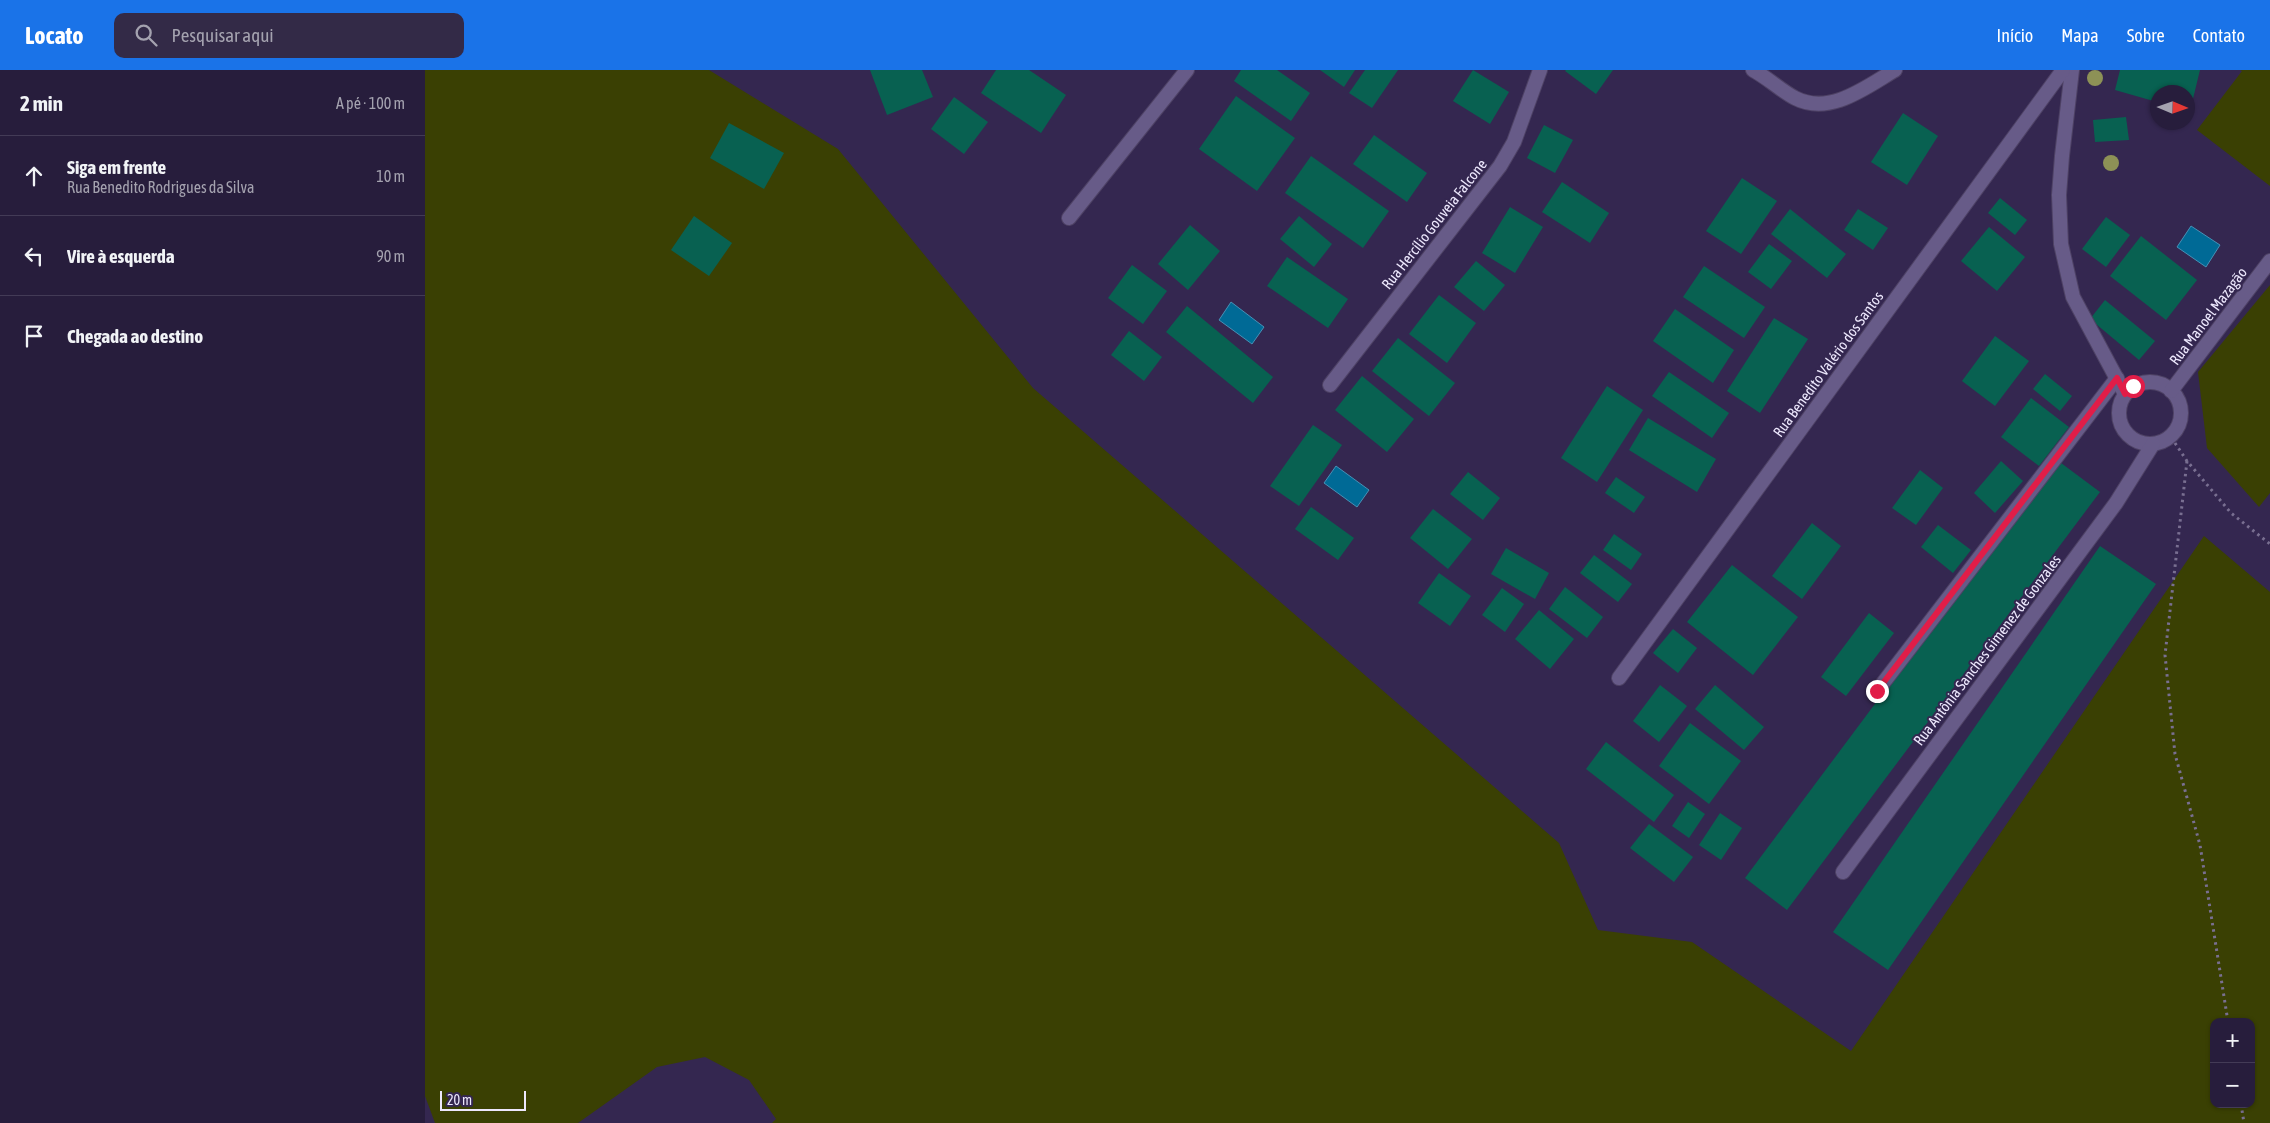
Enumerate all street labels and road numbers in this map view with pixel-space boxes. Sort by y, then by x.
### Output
street label: Rua Hercílio Gouveia Falcone [1378,156,1490,292]
street label: Rua Manoel Mazagão [2166,264,2250,368]
street label: Rua Benedito Valério dos Santos [1770,288,1886,440]
street label: Rua Antônia Sanches Gimenez de Gonzales [1910,551,2064,749]

